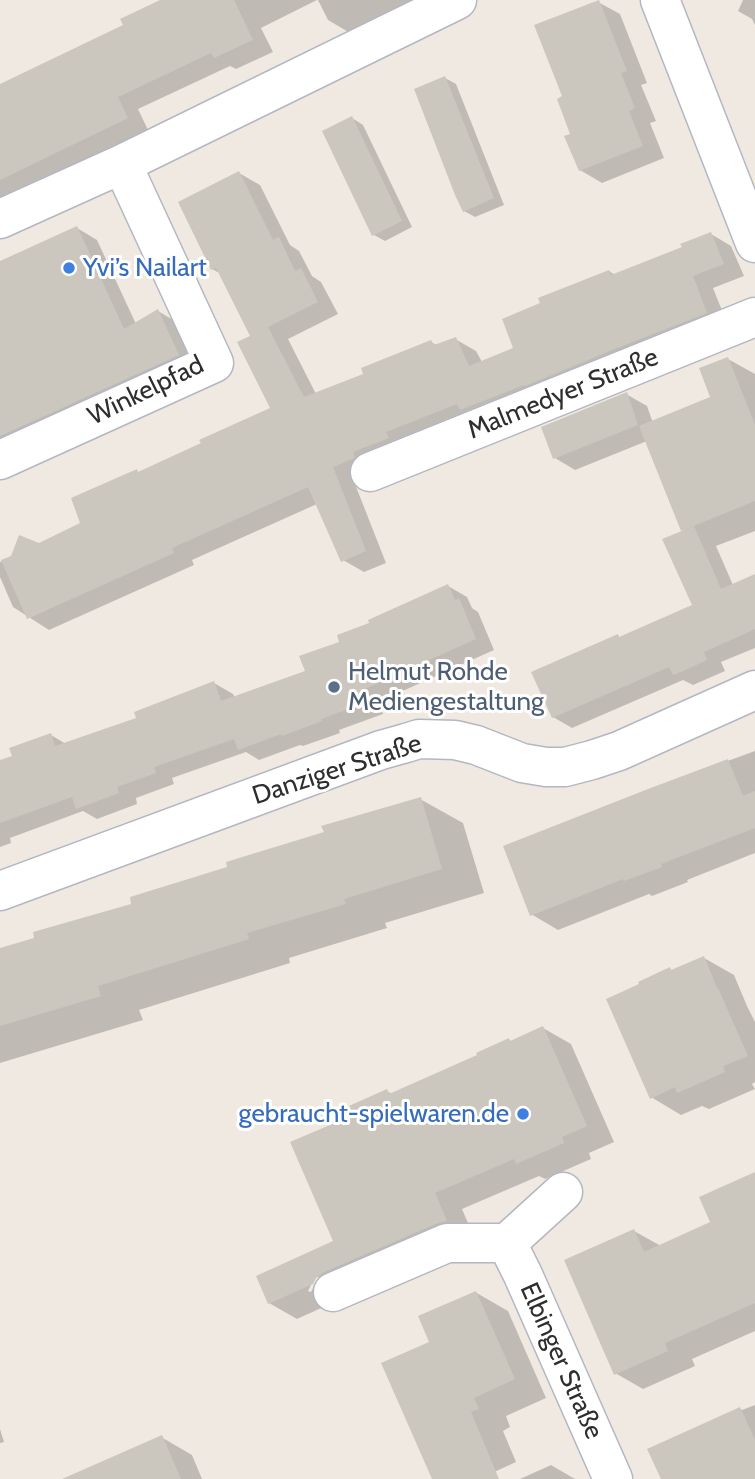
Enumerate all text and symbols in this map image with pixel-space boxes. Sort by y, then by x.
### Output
place label: Yvi’s Nailart [83,252,207,284]
marker: Yvi’s Nailart [61,260,77,276]
street label: Malmedyer Straße [463,342,663,446]
street label: Winkelpfad [83,350,209,432]
place label: Helmut Rohde Mediengestaltung [348,656,544,718]
marker: Helmut Rohde Mediengestaltung [326,679,342,695]
street label: Danziger Straße [248,728,426,812]
place label: gebraucht-spielwaren.de [239,1098,509,1130]
marker: gebraucht-spielwaren.de [515,1106,531,1122]
street label: Elbinger Straße [513,1278,609,1444]

